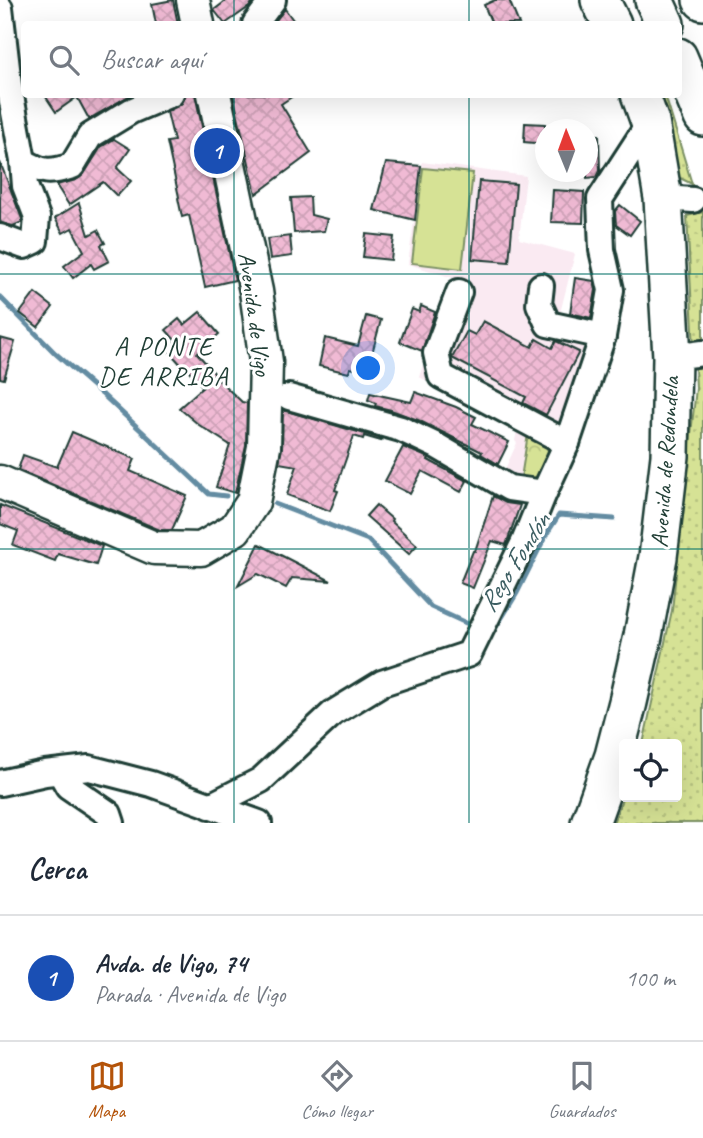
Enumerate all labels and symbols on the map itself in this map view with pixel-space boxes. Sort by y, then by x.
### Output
north arrow [535,119,598,182]
pin: 1 [194,125,240,177]
street label: Avenida de Vigo [231,250,279,379]
district label: A PONTE DE ARRIBA [99,330,229,393]
your location [351,351,385,385]
street label: Avenida de Redondela [644,374,686,548]
water label: Rego Fondón [471,505,559,618]

